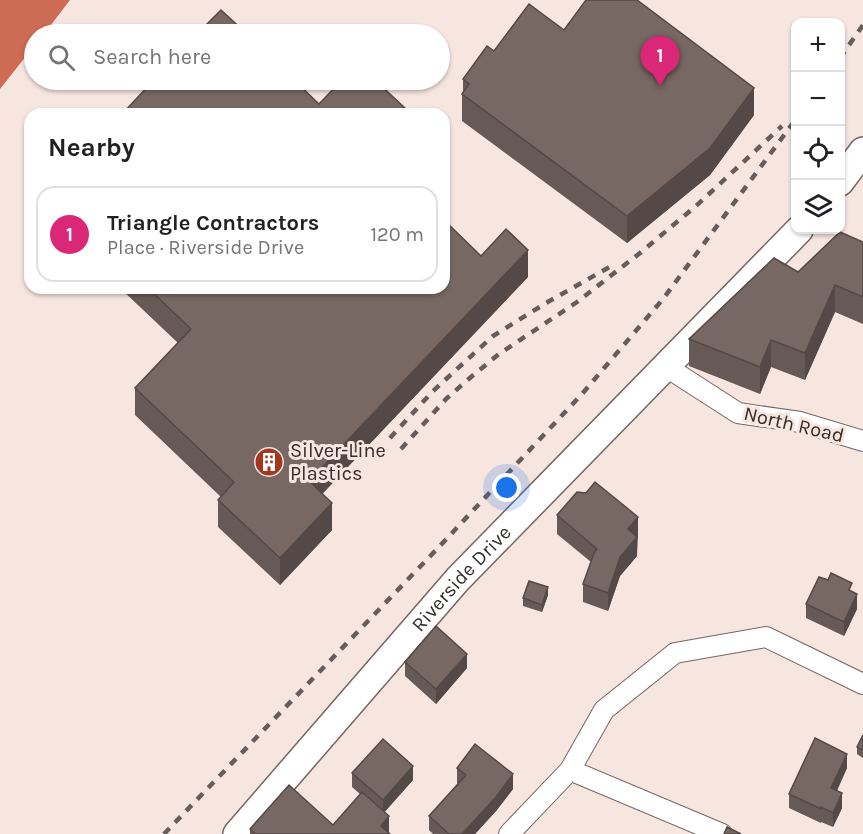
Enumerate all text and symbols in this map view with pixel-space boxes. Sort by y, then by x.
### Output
map controls [791,18,845,234]
button: + [791,18,845,72]
search box [24,24,450,90]
pin: 1 [640,36,680,86]
icon: search [45,41,78,74]
text: Search here [93,44,211,70]
button: − [791,72,845,126]
button: locate [791,126,845,180]
text: Nearby [48,132,135,163]
button: layers [791,180,845,234]
text: Triangle Contractors [107,210,319,236]
text: 1 [66,223,73,246]
text: 120 m [370,223,424,246]
text: Place · Riverside Drive [107,236,304,259]
street label: North Road [741,402,846,447]
place label: Silver-Line Plastics [290,439,386,485]
building icon: Silver-Line Plastics [253,446,285,478]
your location [492,473,521,502]
street label: Riverside Drive [407,521,516,636]

